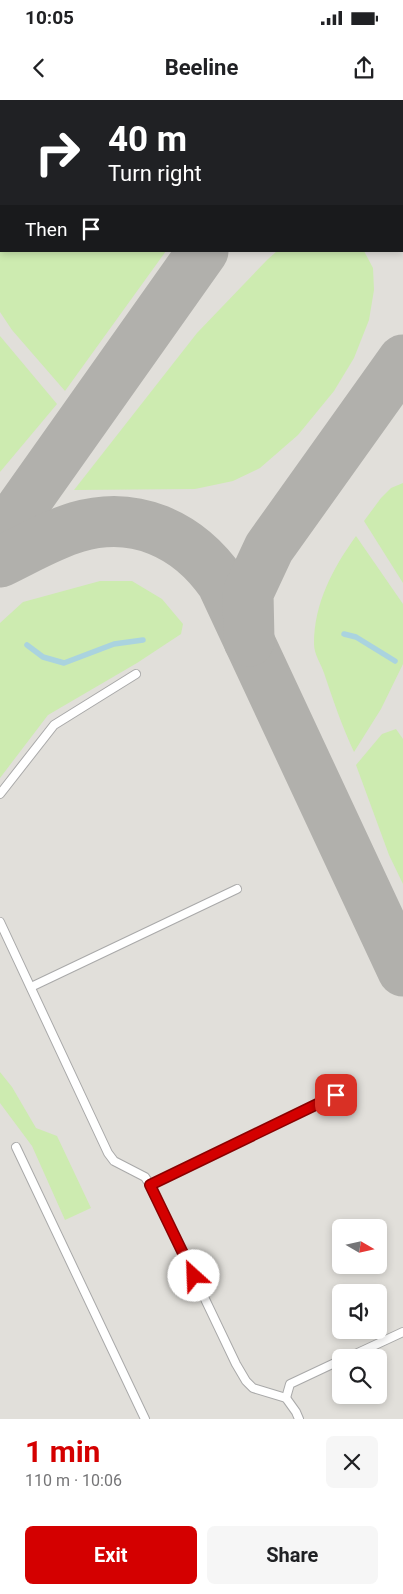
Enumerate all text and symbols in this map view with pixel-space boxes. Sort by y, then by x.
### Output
text: 10:05 [25,6,74,29]
icon: back [25,54,53,82]
icon: share [350,54,378,82]
text: Beeline [165,55,238,80]
text: 40 m [108,119,187,160]
icon: right [25,120,90,185]
text: Turn right [108,161,202,186]
icon: arrive [77,215,105,243]
text: Then [25,218,67,241]
pin [315,1074,357,1116]
icon: arrive [322,1081,350,1109]
north arrow [332,1219,388,1274]
map controls [332,1219,387,1404]
position arrow [167,1249,219,1301]
button: sound [332,1284,387,1339]
button: search [332,1349,387,1404]
text: 1 min [25,1434,100,1469]
button: close [326,1436,378,1488]
text: 110 m · 10:06 [25,1471,122,1490]
button: Exit [25,1526,197,1584]
button: Share [207,1526,378,1584]

